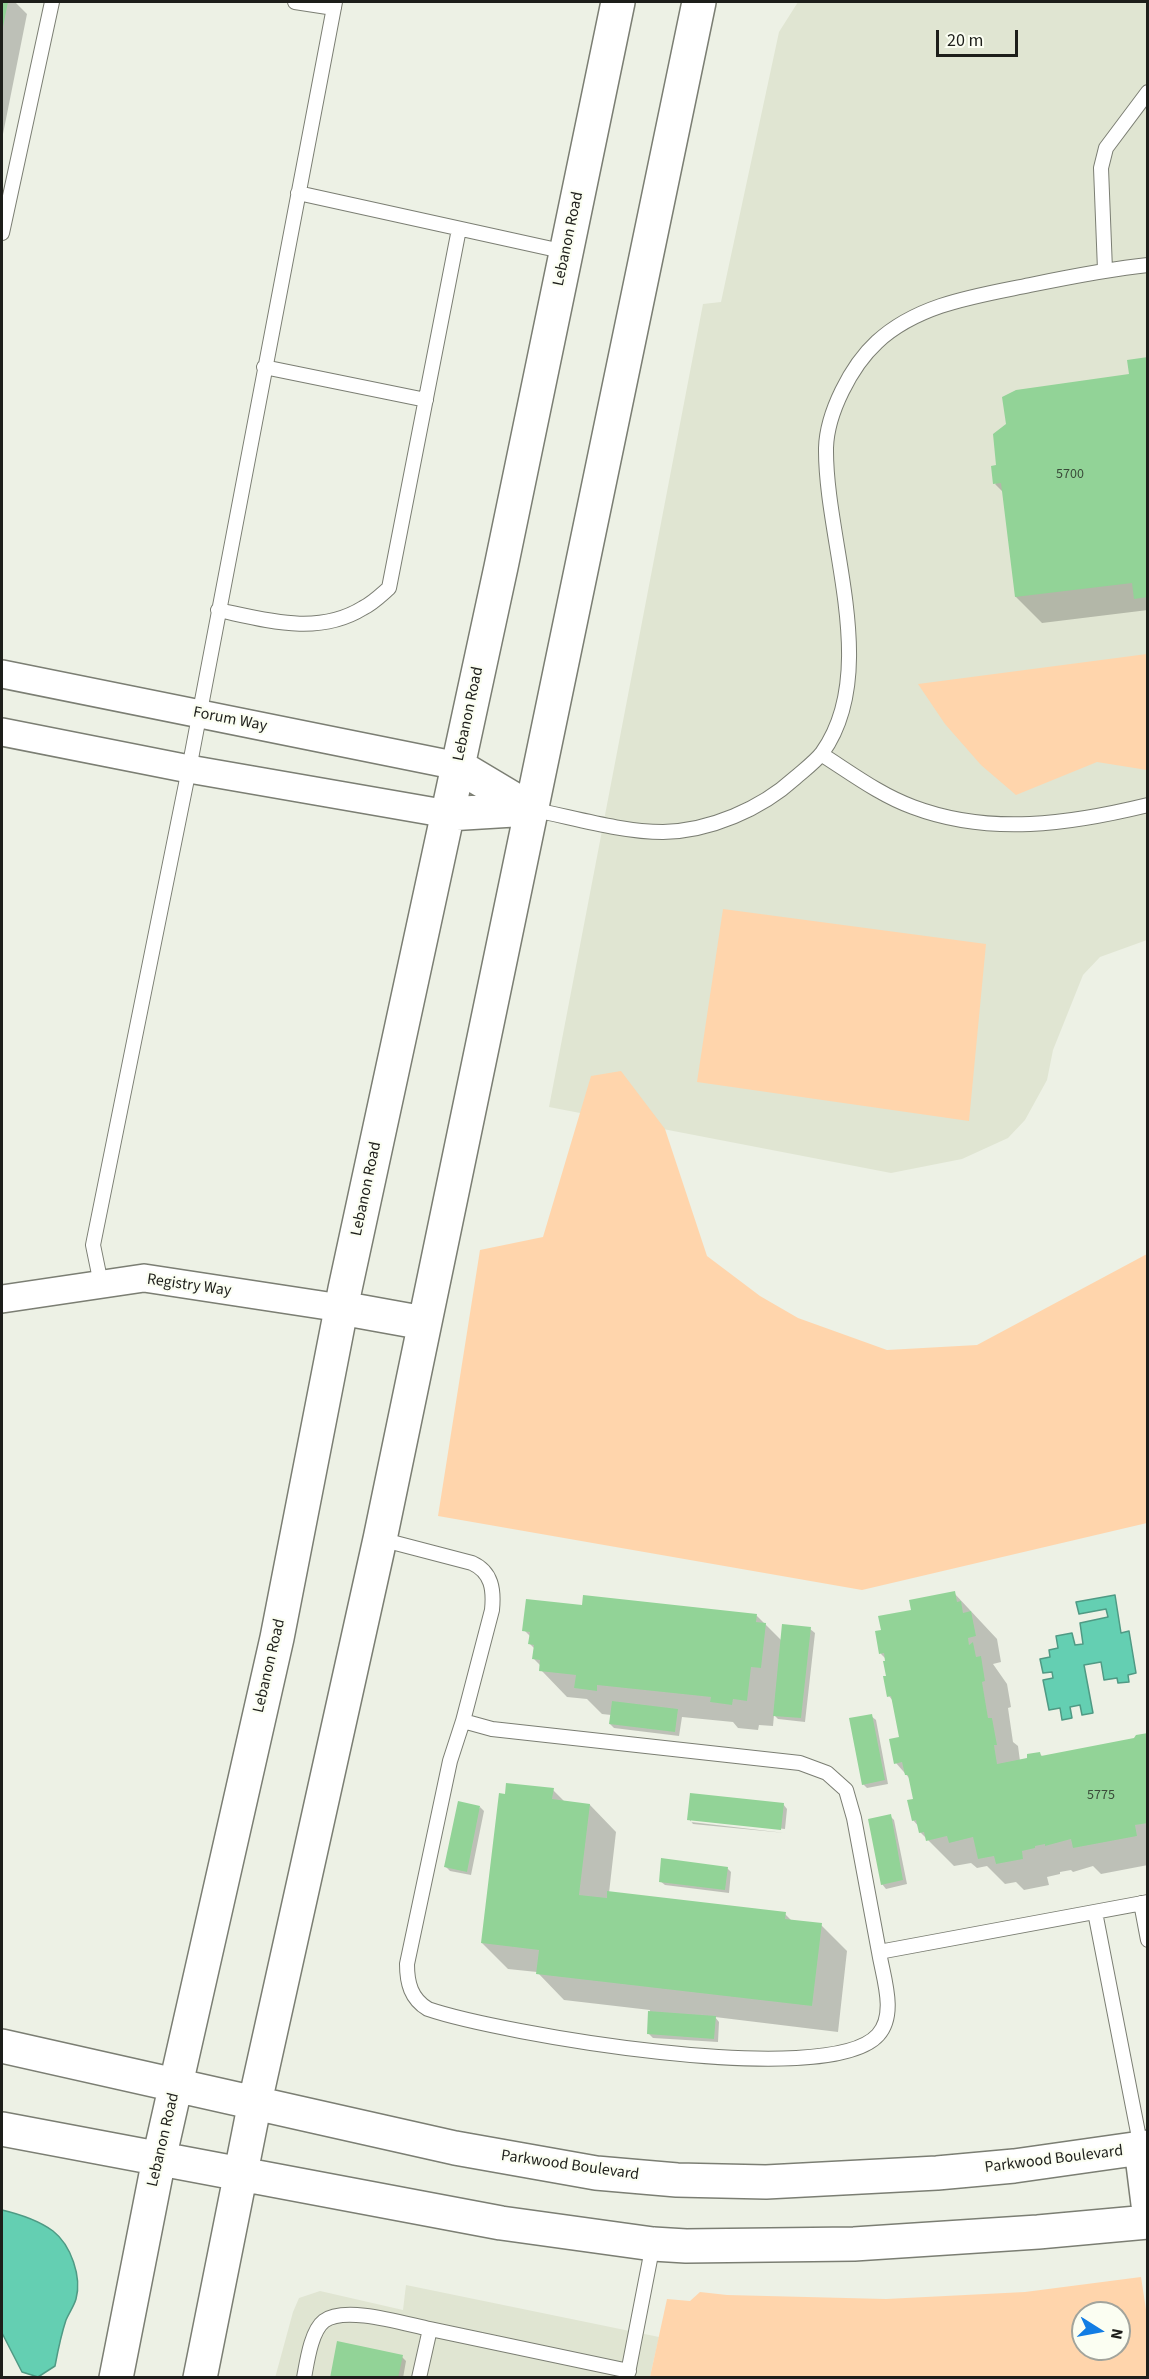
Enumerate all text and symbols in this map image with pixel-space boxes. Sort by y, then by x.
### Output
scale bar [939,18,1022,56]
text: 20 m [947,28,983,53]
street label: Lebanon Road [550,190,588,288]
house number: 5700 [1056,467,1084,483]
street label: Lebanon Road [450,665,488,763]
street label: Forum Way [191,703,269,737]
street label: Lebanon Road [348,1140,386,1238]
street label: Registry Way [146,1271,232,1301]
street label: Lebanon Road [250,1617,290,1715]
house number: 5775 [1087,1788,1115,1804]
street label: Lebanon Road [144,2091,184,2189]
street label: Parkwood Boulevard [984,2142,1124,2178]
street label: Parkwood Boulevard [500,2147,640,2185]
north arrow [1071,2301,1131,2361]
text: N [1105,2327,1129,2341]

